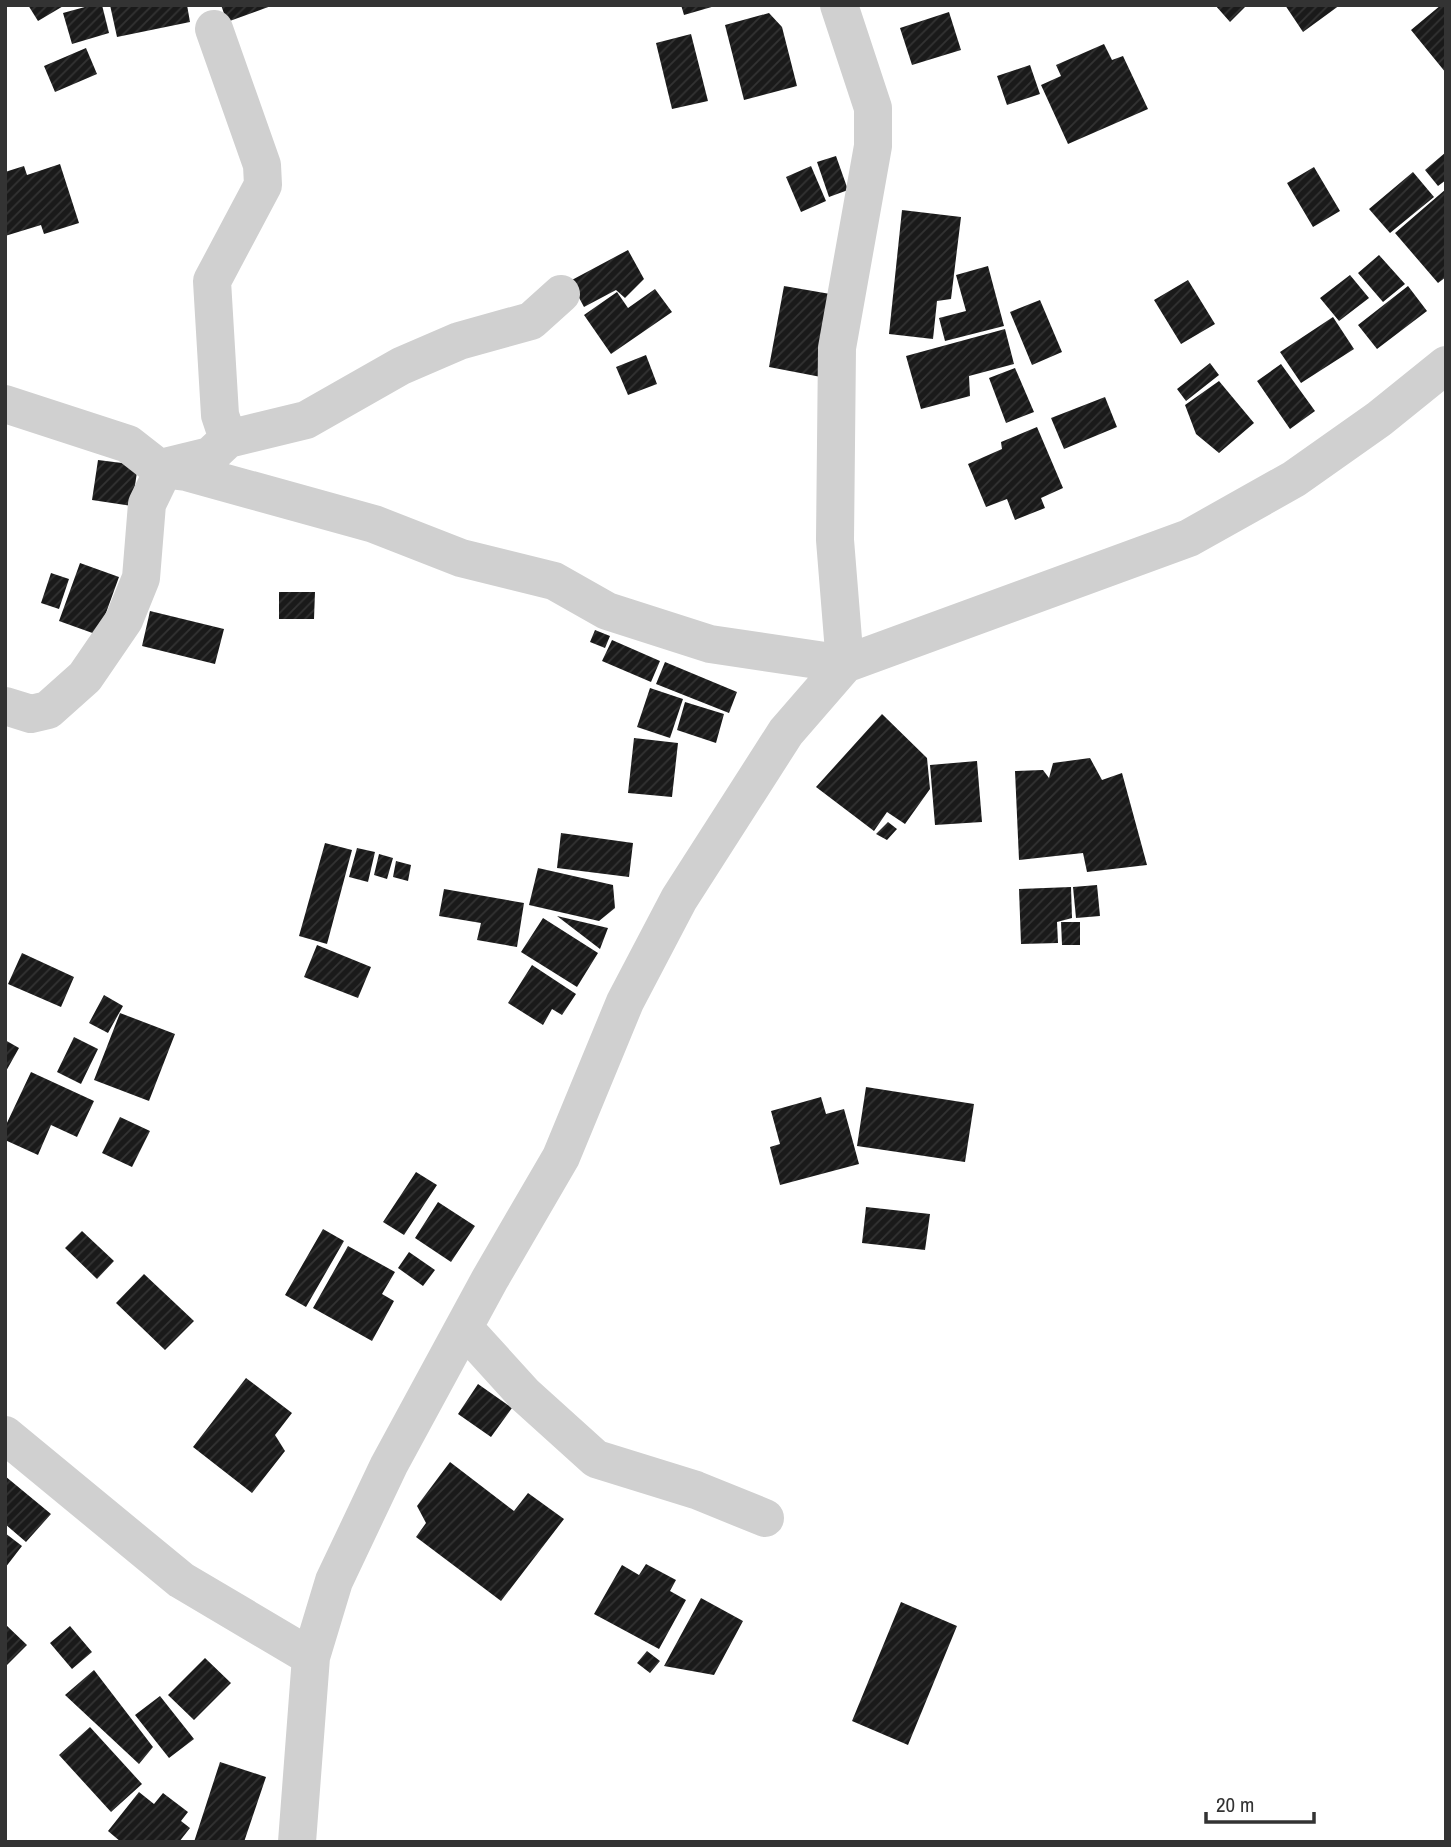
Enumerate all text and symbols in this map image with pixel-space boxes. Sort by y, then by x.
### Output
scale bar [1206,1780,1314,1824]
text: 20 m [1216,1790,1254,1819]

